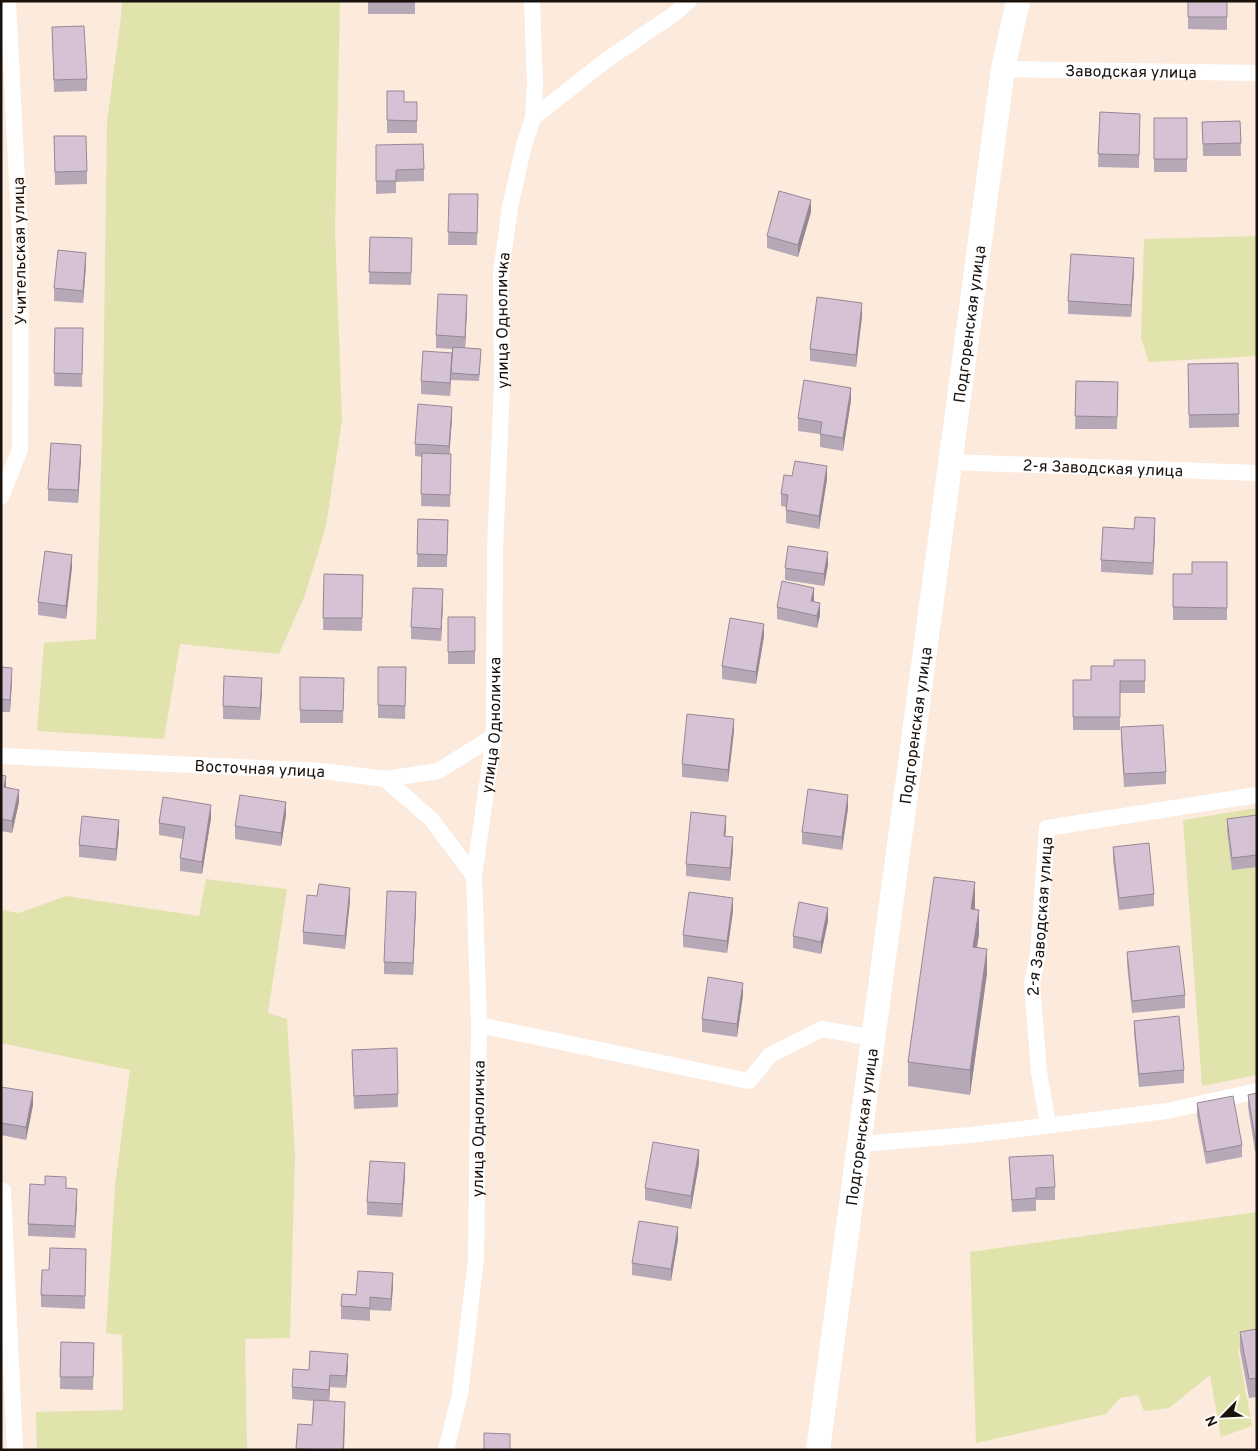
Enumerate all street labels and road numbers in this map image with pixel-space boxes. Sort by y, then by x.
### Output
street label: Заводская улица [1065,62,1197,84]
street label: Учительская улица [10,177,32,325]
street label: Подгоренская улица [950,244,991,404]
street label: улица Одноличка [493,251,516,389]
street label: 2-я Заводская улица [1022,457,1183,482]
street label: Подгоренская улица [897,646,937,806]
street label: улица Одноличка [478,657,506,795]
street label: Восточная улица [194,757,325,783]
street label: 2-я Заводская улица [1024,836,1058,997]
street label: Подгоренская улица [843,1047,884,1207]
street label: улица Одноличка [469,1060,491,1197]

